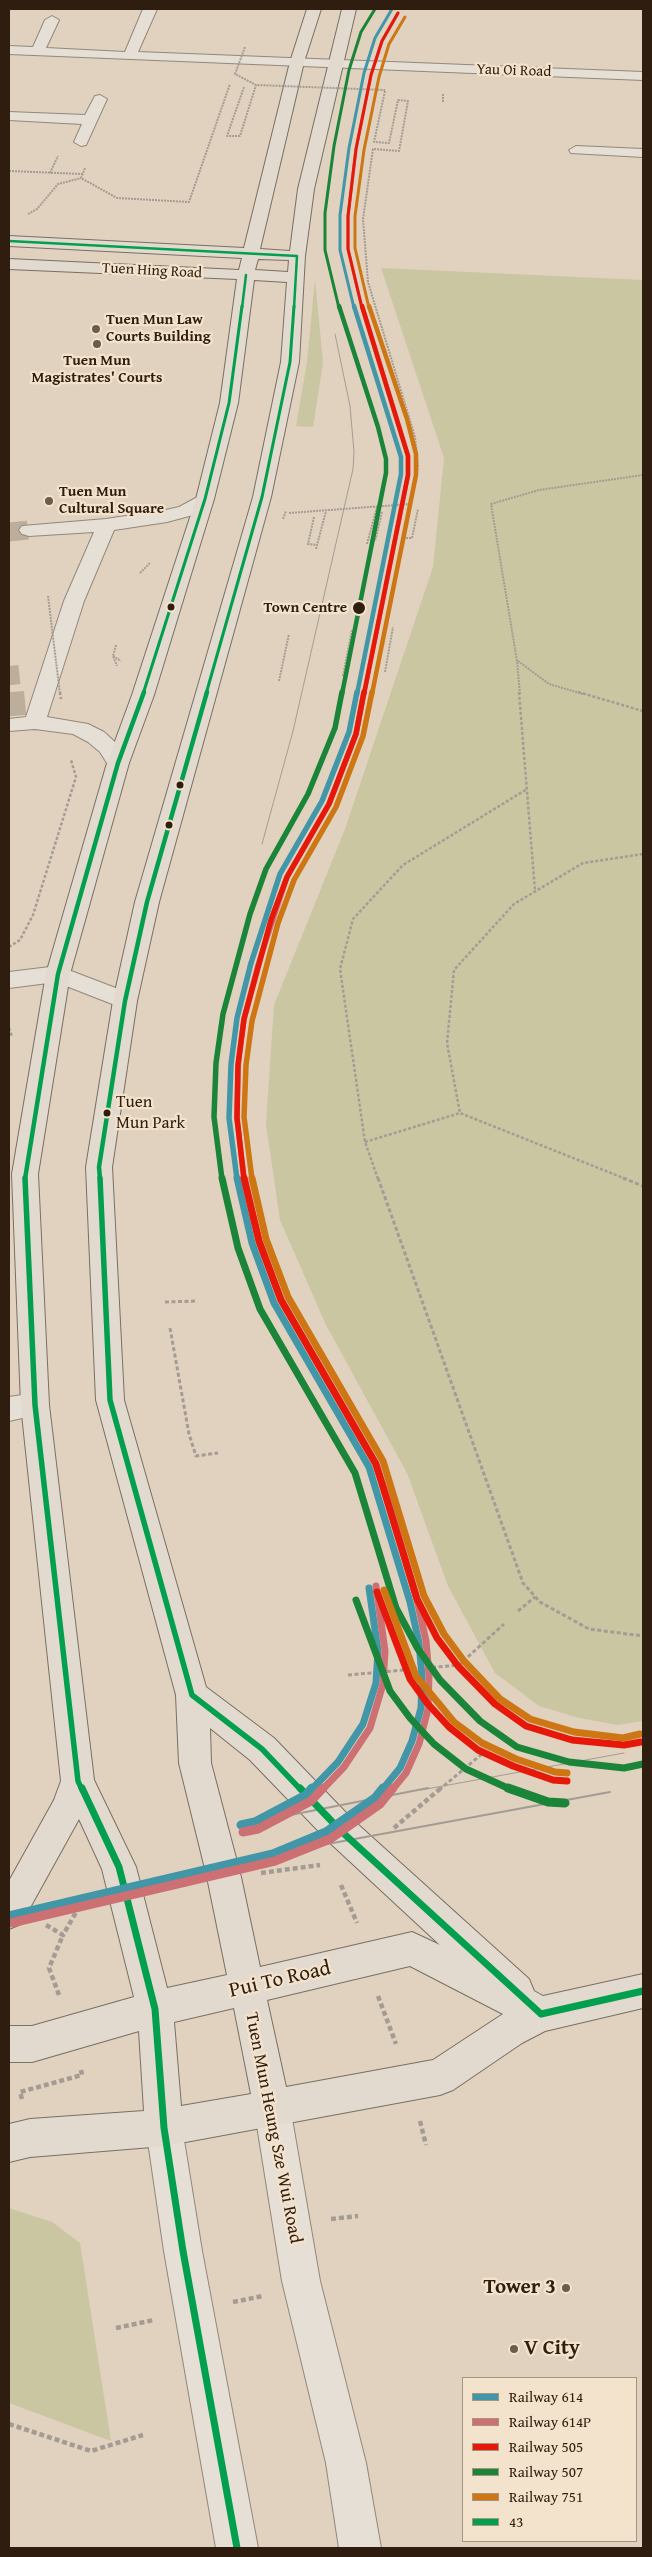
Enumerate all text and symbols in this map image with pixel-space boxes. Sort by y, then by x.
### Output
street label: Yau Oi Road [476,61,552,81]
street label: Tuen Hing Road [102,259,202,283]
place label: Tuen Mun Law Courts Building [106,311,211,346]
marker: Tuen Mun Law Courts Building [90,323,102,335]
marker: Tuen Mun Magistrates' Courts [91,338,103,350]
place label: Tuen Mun Magistrates' Courts [32,352,162,387]
place label: Tuen Mun Cultural Square [59,483,164,518]
marker: Tuen Mun Cultural Square [43,495,55,507]
place label: Town Centre [264,599,347,617]
marker: Town Centre [351,600,367,616]
unlabelled marker [166,602,176,612]
unlabelled marker [175,780,185,790]
unlabelled marker [164,820,174,830]
place label: Tuen Mun Park [116,1093,185,1133]
marker: Tuen Mun Park [102,1108,112,1118]
street label: Pui To Road [227,1956,333,2004]
street label: Tuen Mun Heung Sze Wui Road [240,2011,306,2245]
place label: Tower 3 [483,2275,556,2301]
marker: Tower 3 [560,2282,572,2294]
place label: V City [524,2336,580,2362]
marker: V City [508,2343,520,2355]
legend [462,2377,637,2542]
text: Railway 614 [509,2386,583,2407]
text: Railway 614P [509,2411,591,2432]
text: Railway 505 [509,2436,583,2457]
text: Railway 507 [509,2461,583,2482]
text: Railway 751 [509,2486,583,2507]
text: 43 [509,2511,523,2532]

